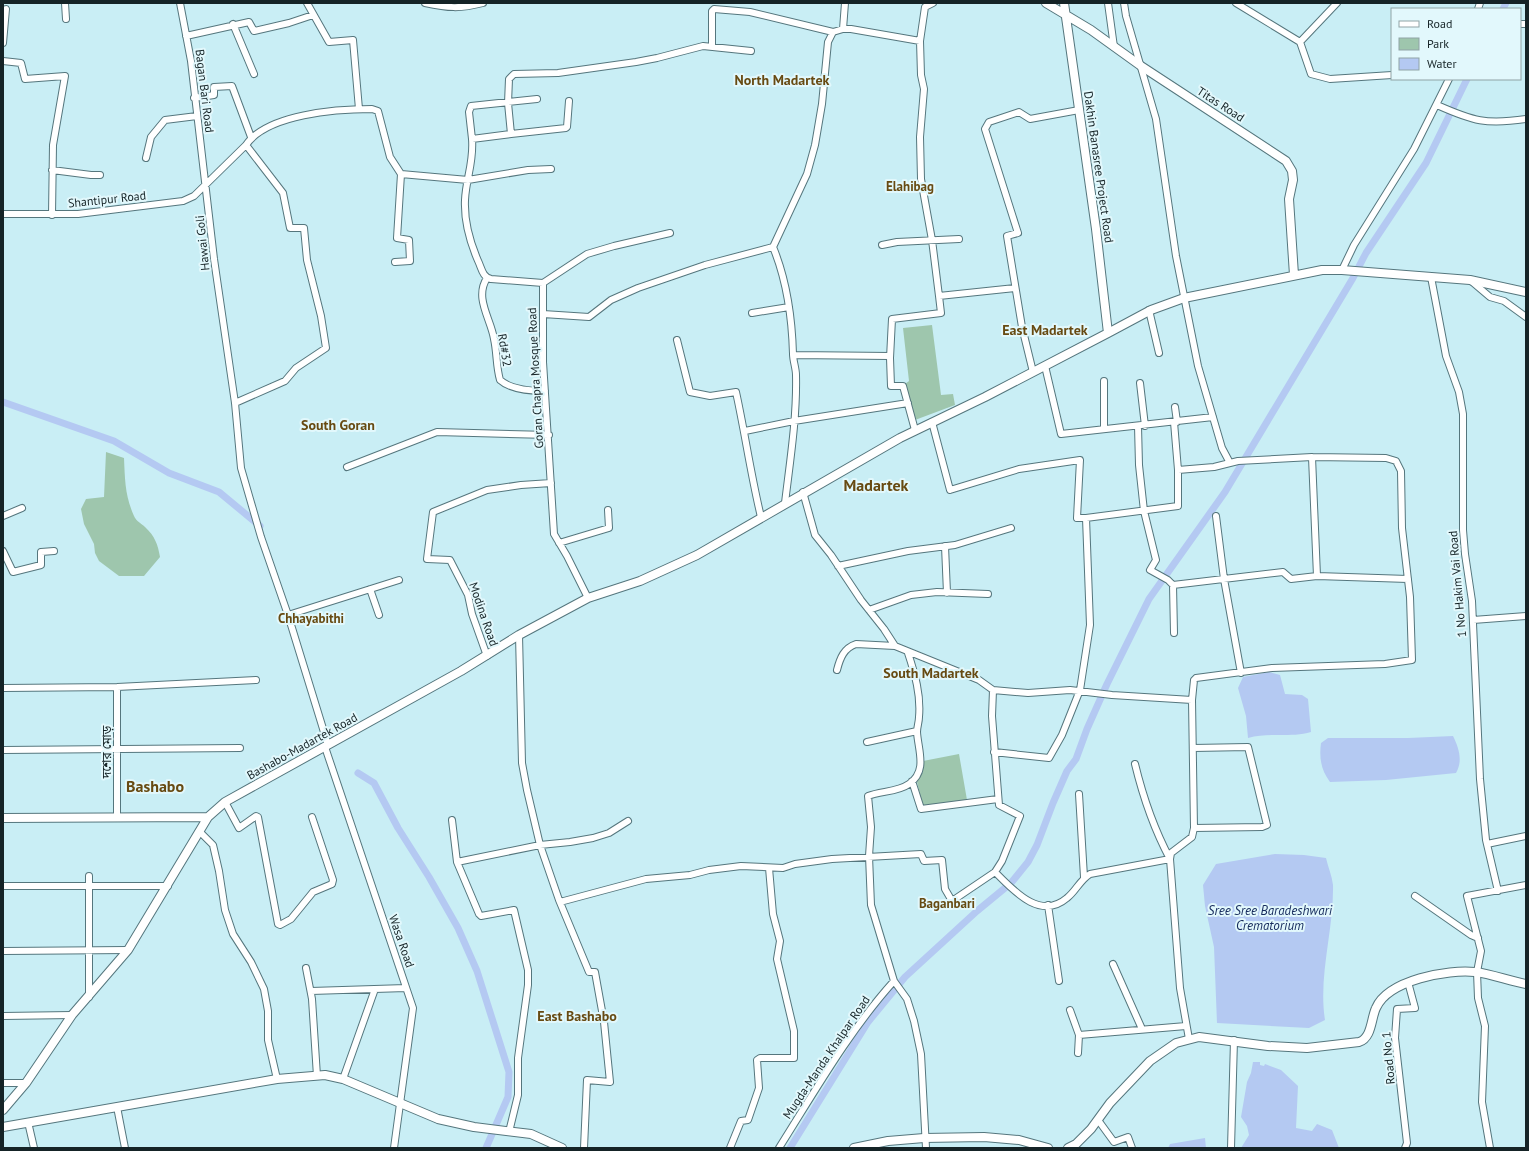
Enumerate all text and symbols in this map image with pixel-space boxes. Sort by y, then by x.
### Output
legend [1391,8,1521,80]
text: Road [1427,16,1452,31]
text: Park [1427,36,1449,51]
street label: Bagan Bari Road [192,48,218,134]
text: Water [1427,56,1457,71]
district label: North Madartek [735,71,830,89]
street label: Titas Road [1194,83,1248,125]
street label: Dakhin Banasree Project Road [1081,90,1117,244]
district label: Elahibag [886,178,934,195]
street label: Shantipur Road [67,187,147,211]
street label: Hawai Goli [192,215,212,271]
street label: Goran Chapra Mosque Road [524,307,546,449]
district label: East Madartek [1002,321,1088,339]
street label: Rd#32 [495,332,515,368]
district label: South Goran [301,416,375,434]
district label: Madartek [844,475,909,495]
street label: 1 No Hakim Vai Road [1445,530,1469,638]
street label: Modina Road [466,580,502,648]
district label: Chhayabithi [278,610,344,627]
district label: South Madartek [883,664,979,682]
street label: Bashabo-Madartek Road [244,709,360,783]
street label: দশের মোড় [99,725,114,779]
district label: Bashabo [126,776,184,796]
district label: Baganbari [919,895,975,912]
water label: Sree Sree Baradeshwari Crematorium [1208,902,1333,934]
street label: Wasa Road [386,913,418,969]
street label: Mugda-Manda Khalpar Road [779,993,873,1121]
district label: East Bashabo [537,1007,617,1025]
street label: Road No 1 [1378,1031,1398,1085]

